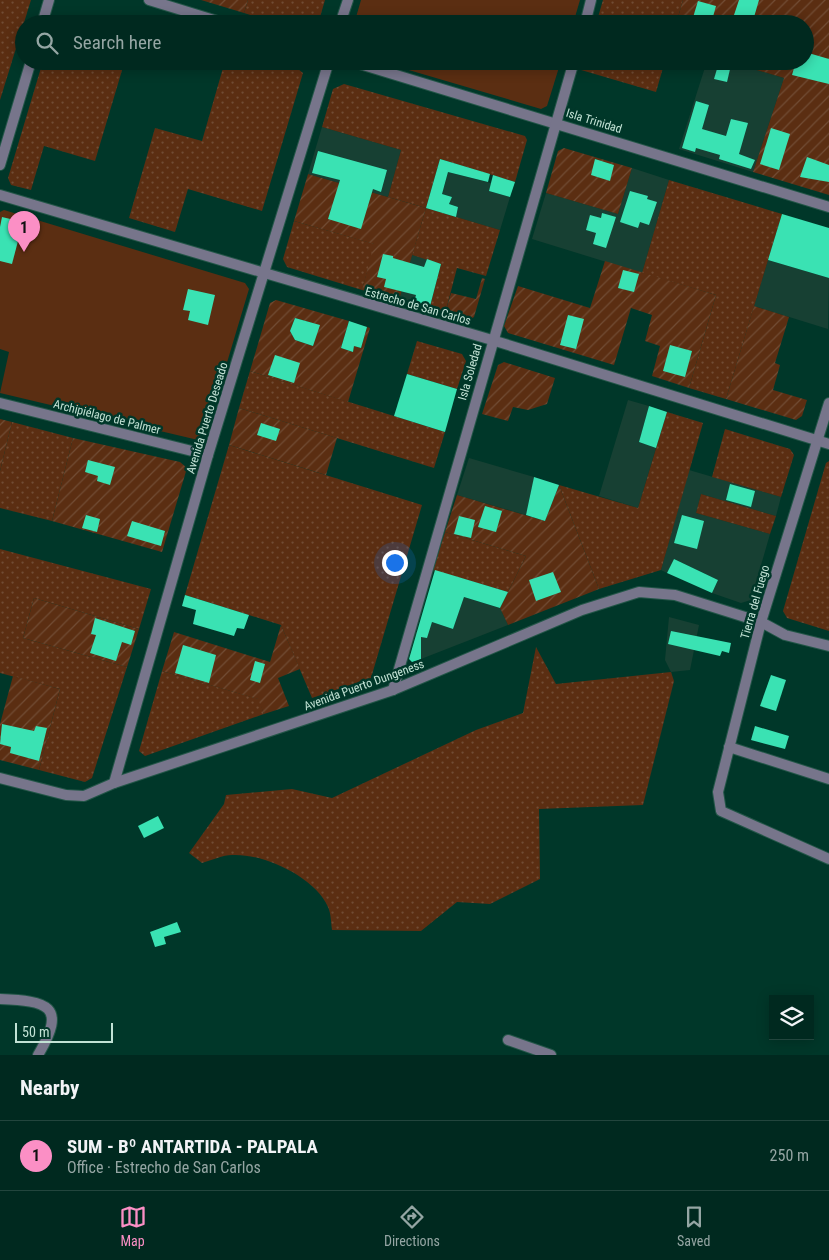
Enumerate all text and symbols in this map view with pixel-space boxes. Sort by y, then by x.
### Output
search box [15,15,814,70]
icon: search [33,29,61,57]
text: Search here [73,31,161,54]
street label: Isla Trinidad [564,106,624,136]
pin: 1 [8,211,40,252]
street label: Estrecho de San Carlos [363,284,473,328]
street label: Isla Soledad [455,342,485,402]
street label: Avenida Puerto Deseado [183,361,231,475]
street label: Archipiélago de Palmer [52,397,162,437]
your location [382,550,408,576]
street label: Tierra del Fuego [738,563,772,641]
street label: Avenida Puerto Dungeness [302,657,426,713]
map controls [769,995,814,1040]
button: layers [769,995,814,1040]
scale bar [15,1020,112,1043]
text: 50 m [22,1024,50,1040]
text: Nearby [20,1076,79,1100]
text: SUM - Bº ANTARTIDA - PALPALA [67,1135,318,1158]
text: 1 [32,1146,40,1165]
text: 250 m [770,1146,809,1165]
text: Office · Estrecho de San Carlos [67,1158,261,1177]
tab: Map [119,1203,147,1249]
tab: Directions [384,1203,440,1249]
tab: Saved [677,1203,710,1249]

